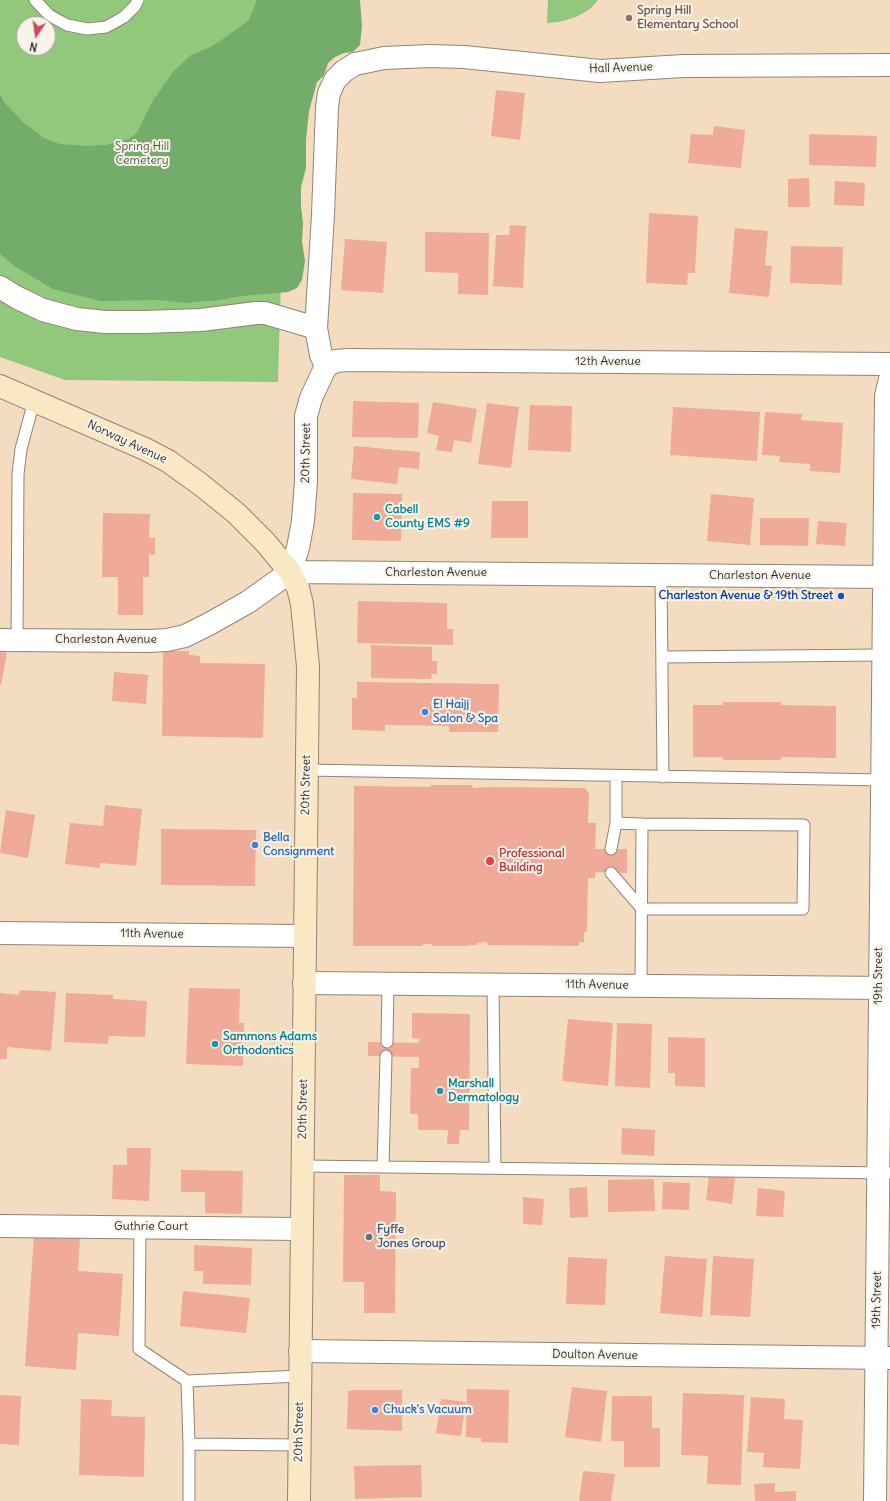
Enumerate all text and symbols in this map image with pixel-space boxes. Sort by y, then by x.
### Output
place label: Spring Hill Elementary School [637,4,738,32]
marker: Spring Hill Elementary School [624,13,634,23]
north arrow [16,16,56,56]
text: N [28,39,39,54]
street label: Hall Avenue [589,60,653,76]
park label: Spring Hill Cemetery [115,140,169,168]
street label: 12th Avenue [575,355,641,369]
street label: Norway Avenue [85,417,169,467]
street label: 20th Street [298,423,314,483]
place label: Cabell County EMS #9 [385,503,470,531]
marker: Cabell County EMS #9 [372,512,382,522]
street label: Charleston Avenue [385,566,487,580]
street label: Charleston Avenue [709,569,811,583]
place label: Charleston Avenue & 19th Street [659,589,833,603]
marker: Charleston Avenue & 19th Street [836,591,846,601]
street label: Charleston Avenue [55,633,157,647]
place label: El Haijj Salon & Spa [433,698,498,726]
marker: El Haijj Salon & Spa [420,707,430,717]
street label: 20th Street [298,755,314,815]
place label: Bella Consignment [263,831,334,859]
marker: Bella Consignment [250,840,260,850]
place label: Professional Building [499,847,565,875]
marker: Professional Building [484,855,496,867]
street label: 11th Avenue [120,926,184,942]
street label: 19th Street [872,947,886,1005]
street label: 11th Avenue [565,977,629,993]
place label: Sammons Adams Orthodontics [223,1030,317,1058]
marker: Sammons Adams Orthodontics [210,1039,220,1049]
place label: Marshall Dermatology [448,1077,519,1105]
street label: 20th Street [295,1079,311,1139]
marker: Marshall Dermatology [435,1086,445,1096]
street label: Guthrie Court [114,1220,188,1234]
place label: Fyffe Jones Group [377,1223,446,1251]
marker: Fyffe Jones Group [364,1232,374,1242]
street label: 19th Street [869,1271,885,1329]
street label: Doulton Avenue [552,1347,638,1363]
street label: 20th Street [291,1402,307,1462]
place label: Chuck's Vacuum [383,1403,472,1417]
marker: Chuck's Vacuum [370,1405,380,1415]

